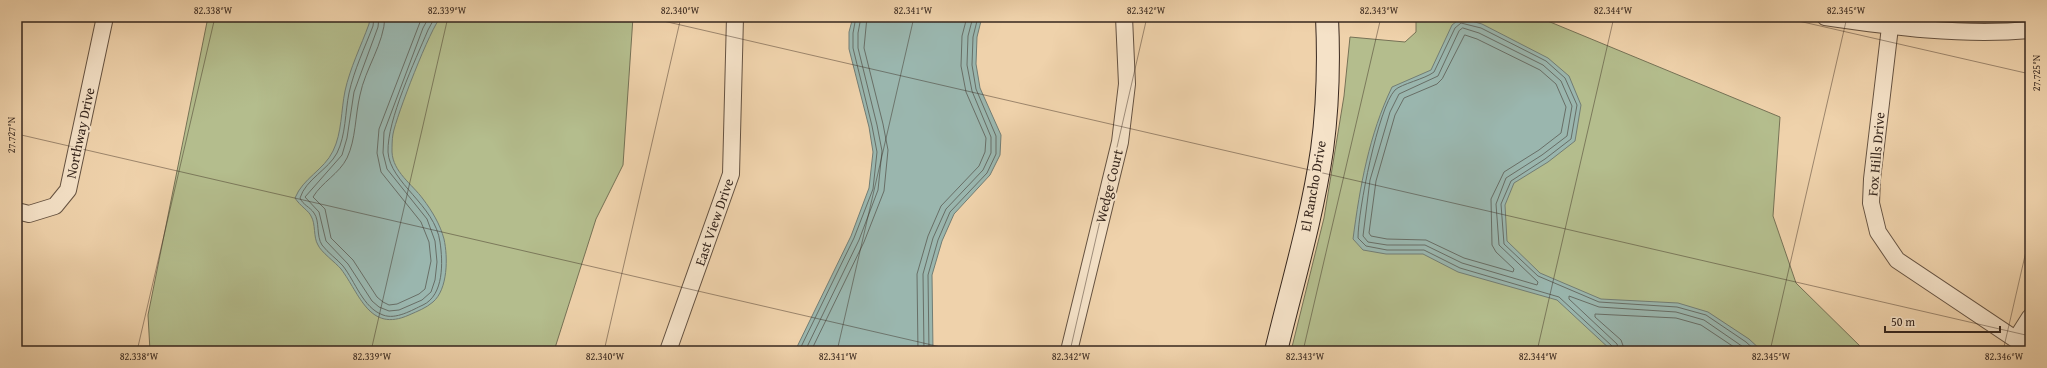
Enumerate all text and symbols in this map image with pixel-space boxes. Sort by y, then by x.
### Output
text: 82.338°W [194,3,233,18]
text: 82.339°W [428,3,467,18]
text: 82.340°W [661,3,700,18]
text: 82.341°W [894,3,933,18]
text: 82.342°W [1127,3,1166,18]
text: 82.343°W [1360,3,1399,18]
text: 82.344°W [1594,3,1633,18]
text: 82.345°W [1827,3,1866,18]
text: 27.725°N [2029,54,2044,91]
street label: Northway Drive [61,85,100,180]
street label: Fox Hills Drive [1862,111,1890,197]
text: 27.727°N [4,116,19,153]
street label: El Rancho Drive [1295,138,1331,233]
street label: Wedge Court [1090,147,1128,225]
street label: East View Drive [690,175,738,268]
scale bar [1885,308,2000,334]
text: 50 m [1891,313,1915,330]
text: 82.338°W [120,349,159,364]
text: 82.339°W [353,349,392,364]
text: 82.340°W [586,349,625,364]
text: 82.341°W [819,349,858,364]
text: 82.342°W [1052,349,1091,364]
text: 82.343°W [1286,349,1325,364]
text: 82.344°W [1519,349,1558,364]
text: 82.345°W [1752,349,1791,364]
text: 82.346°W [1985,349,2024,364]

